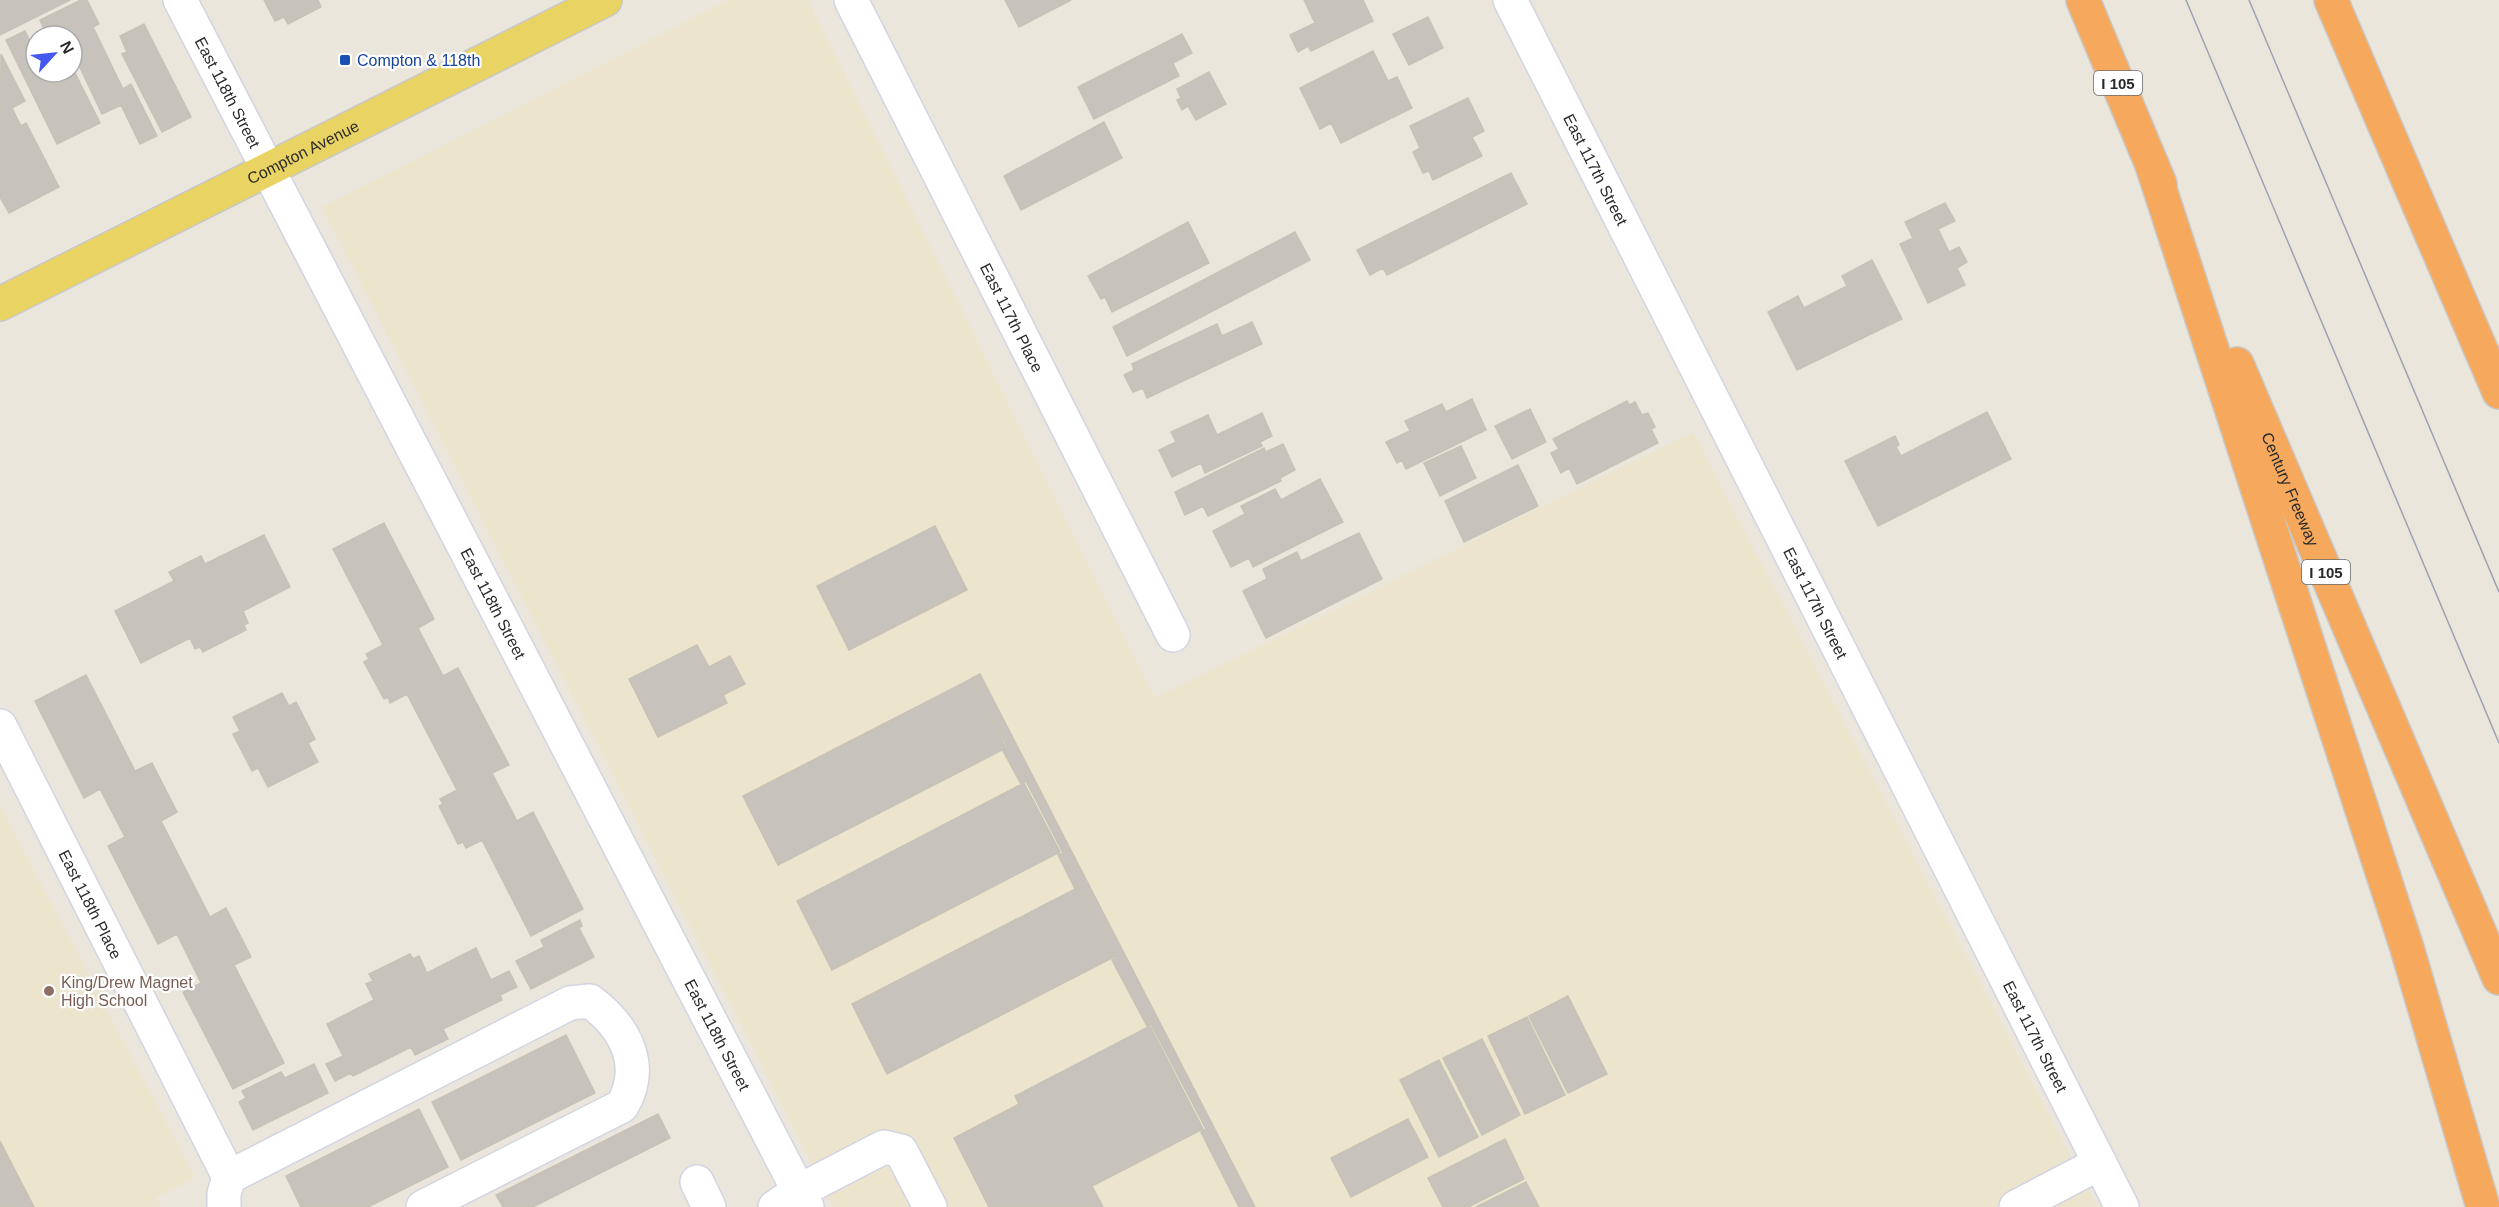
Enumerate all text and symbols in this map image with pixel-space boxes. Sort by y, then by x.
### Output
north arrow [24,24,84,84]
street label: East 118th Street [192,34,264,151]
text: N [57,38,77,56]
place label: Compton & 118th [357,52,480,69]
marker: Compton & 118th [338,53,352,67]
road number: I 105 [2094,71,2142,95]
street label: East 117th Street [1561,111,1631,228]
street label: Compton Avenue [244,117,362,187]
street label: East 117th Place [977,260,1047,375]
street label: Century Freeway [2259,430,2322,548]
street label: East 117th Street [1780,544,1851,662]
street label: East 118th Street [458,545,530,662]
road number: I 105 [2302,560,2350,584]
street label: East 118th Place [56,847,125,962]
place label: King/Drew Magnet High School [61,974,193,1009]
street label: East 118th Street [682,976,754,1093]
street label: East 117th Street [2000,978,2071,1095]
marker: King/Drew Magnet High School [42,984,56,998]

